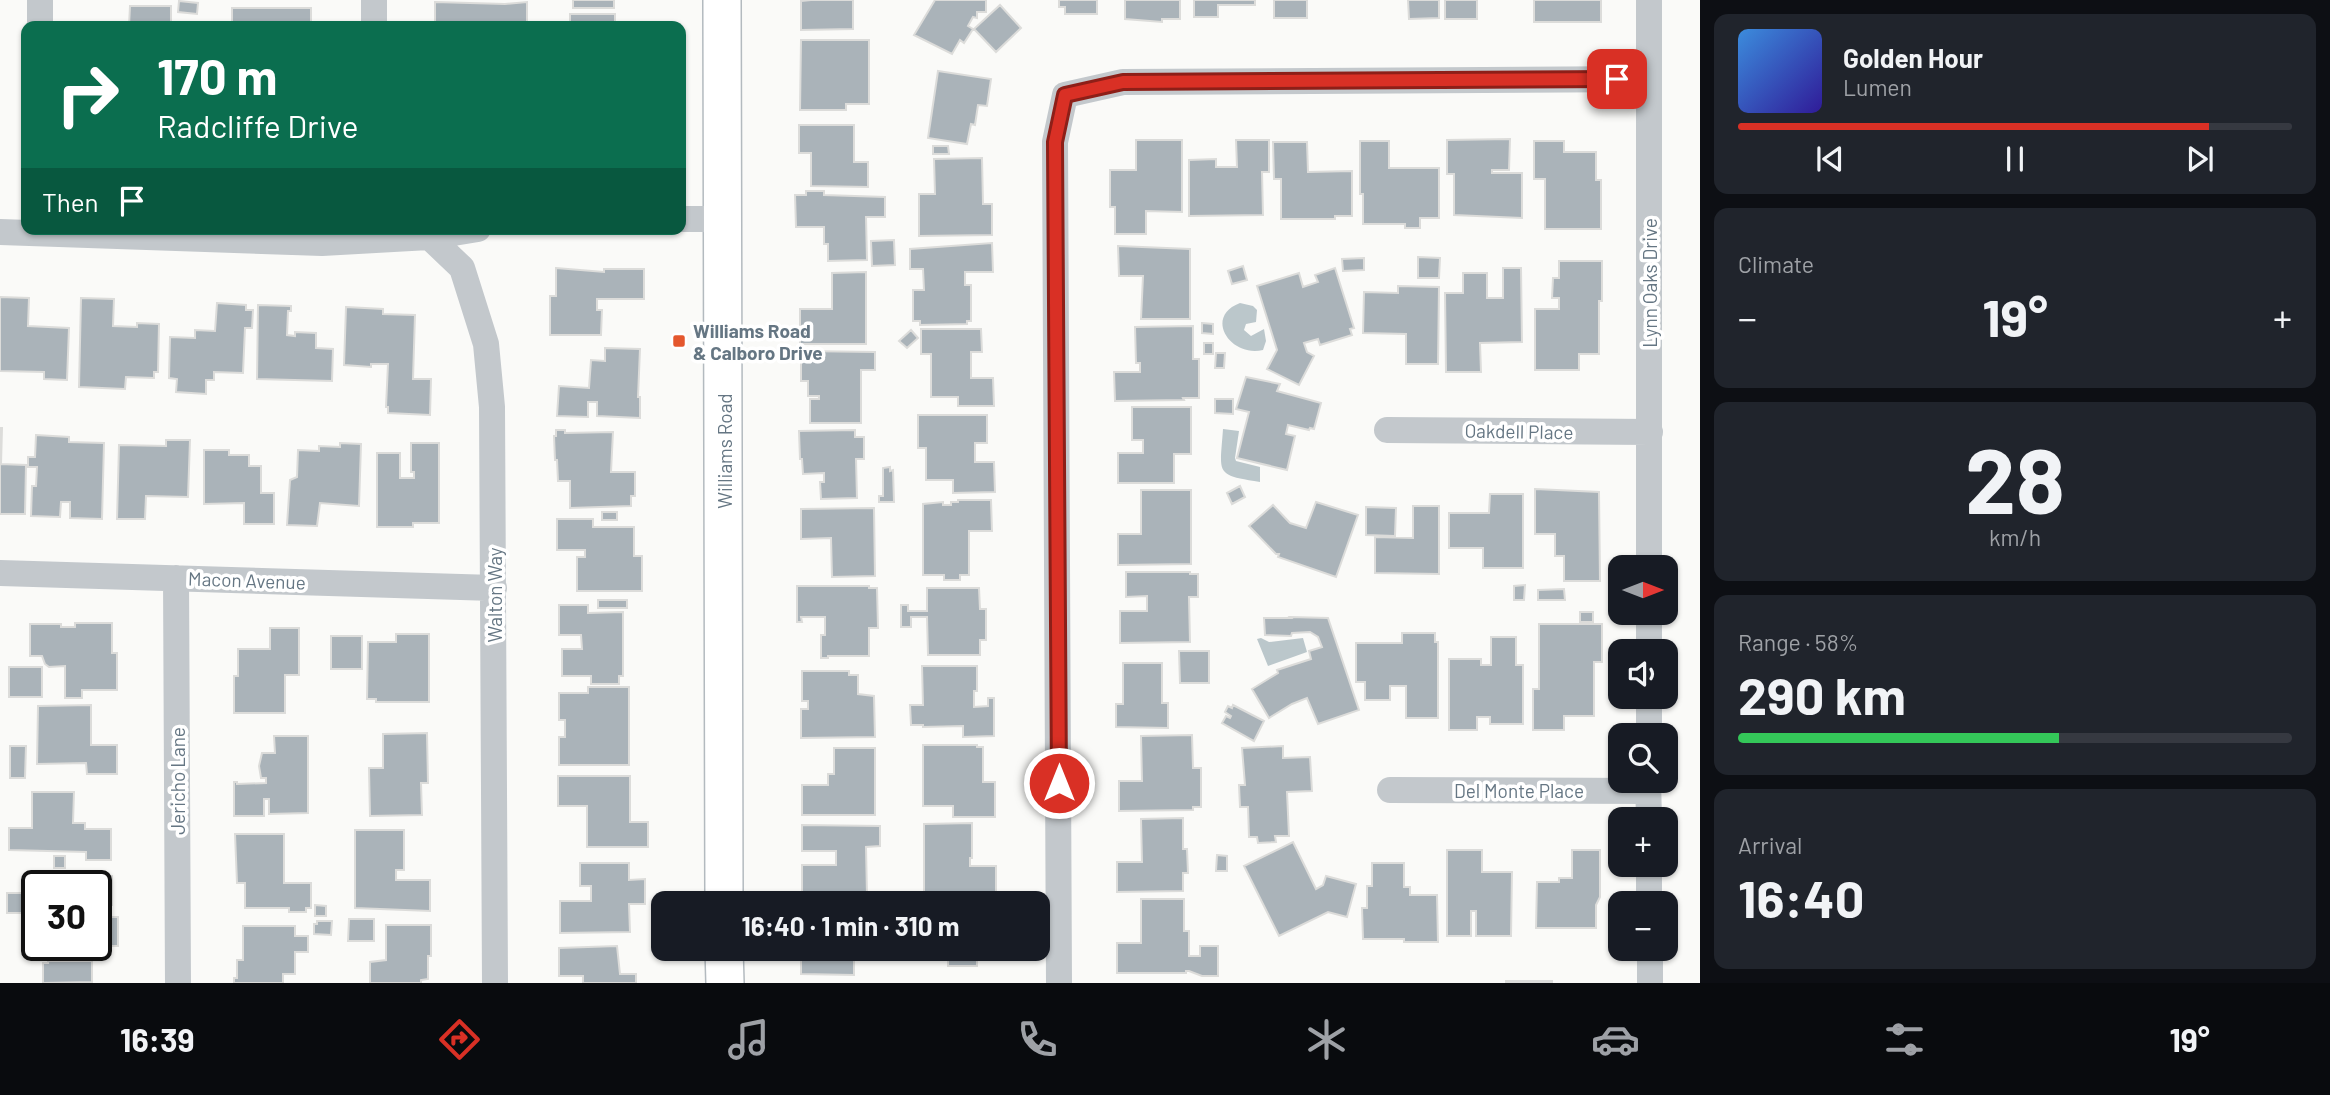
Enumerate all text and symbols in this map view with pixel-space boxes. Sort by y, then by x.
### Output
text: Golden Hour [1843,42,1983,73]
text: 170 m [157,46,277,105]
icon: right [42,49,133,140]
pin [1587,49,1647,109]
icon: arrive [1598,60,1636,98]
text: Lumen [1843,73,1912,101]
text: Radcliffe Drive [157,106,359,144]
icon: previous [1811,140,1849,178]
icon: pause [1996,140,2034,178]
icon: next [2181,140,2219,178]
icon: arrive [113,182,151,220]
text: Then [42,186,99,217]
street label: Lynn Oaks Drive [1638,218,1661,348]
text: Climate [1738,250,1814,278]
text: 19° [1982,285,2048,347]
text: − [1738,294,1757,340]
text: + [2273,294,2292,340]
place label: Williams Road & Calboro Drive [693,319,823,364]
marker: Williams Road & Calboro Drive [671,333,687,349]
street label: Williams Road [713,393,736,509]
street label: Oakdell Place [1464,419,1574,443]
text: 28 [1965,423,2065,532]
text: km/h [1989,523,2041,551]
street label: Walton Way [483,547,506,643]
north arrow [1608,555,1678,625]
map controls [1608,555,1678,961]
street label: Macon Avenue [188,566,306,594]
text: Range · 58% [1738,628,1858,656]
button: sound [1608,639,1678,709]
text: 290 km [1738,663,1906,725]
button: search [1608,723,1678,793]
street label: Jericho Lane [166,727,189,835]
position arrow [1022,746,1096,820]
street label: Del Monte Place [1454,779,1584,802]
button: + [1608,807,1678,877]
text: Arrival [1738,831,1802,859]
text: 16:40 [1738,866,1864,928]
speed limit sign: 30 [21,870,112,961]
button: − [1608,891,1678,961]
text: 16:40 · 1 min · 310 m [741,910,960,941]
icon: directions [435,1015,484,1064]
icon: music [724,1015,773,1064]
icon: phone [1013,1015,1062,1064]
icon: climate [1302,1015,1351,1064]
icon: car [1591,1015,1640,1064]
icon: filters [1880,1015,1929,1064]
text: 16:39 [120,1020,195,1058]
text: 19° [2169,1020,2210,1058]

